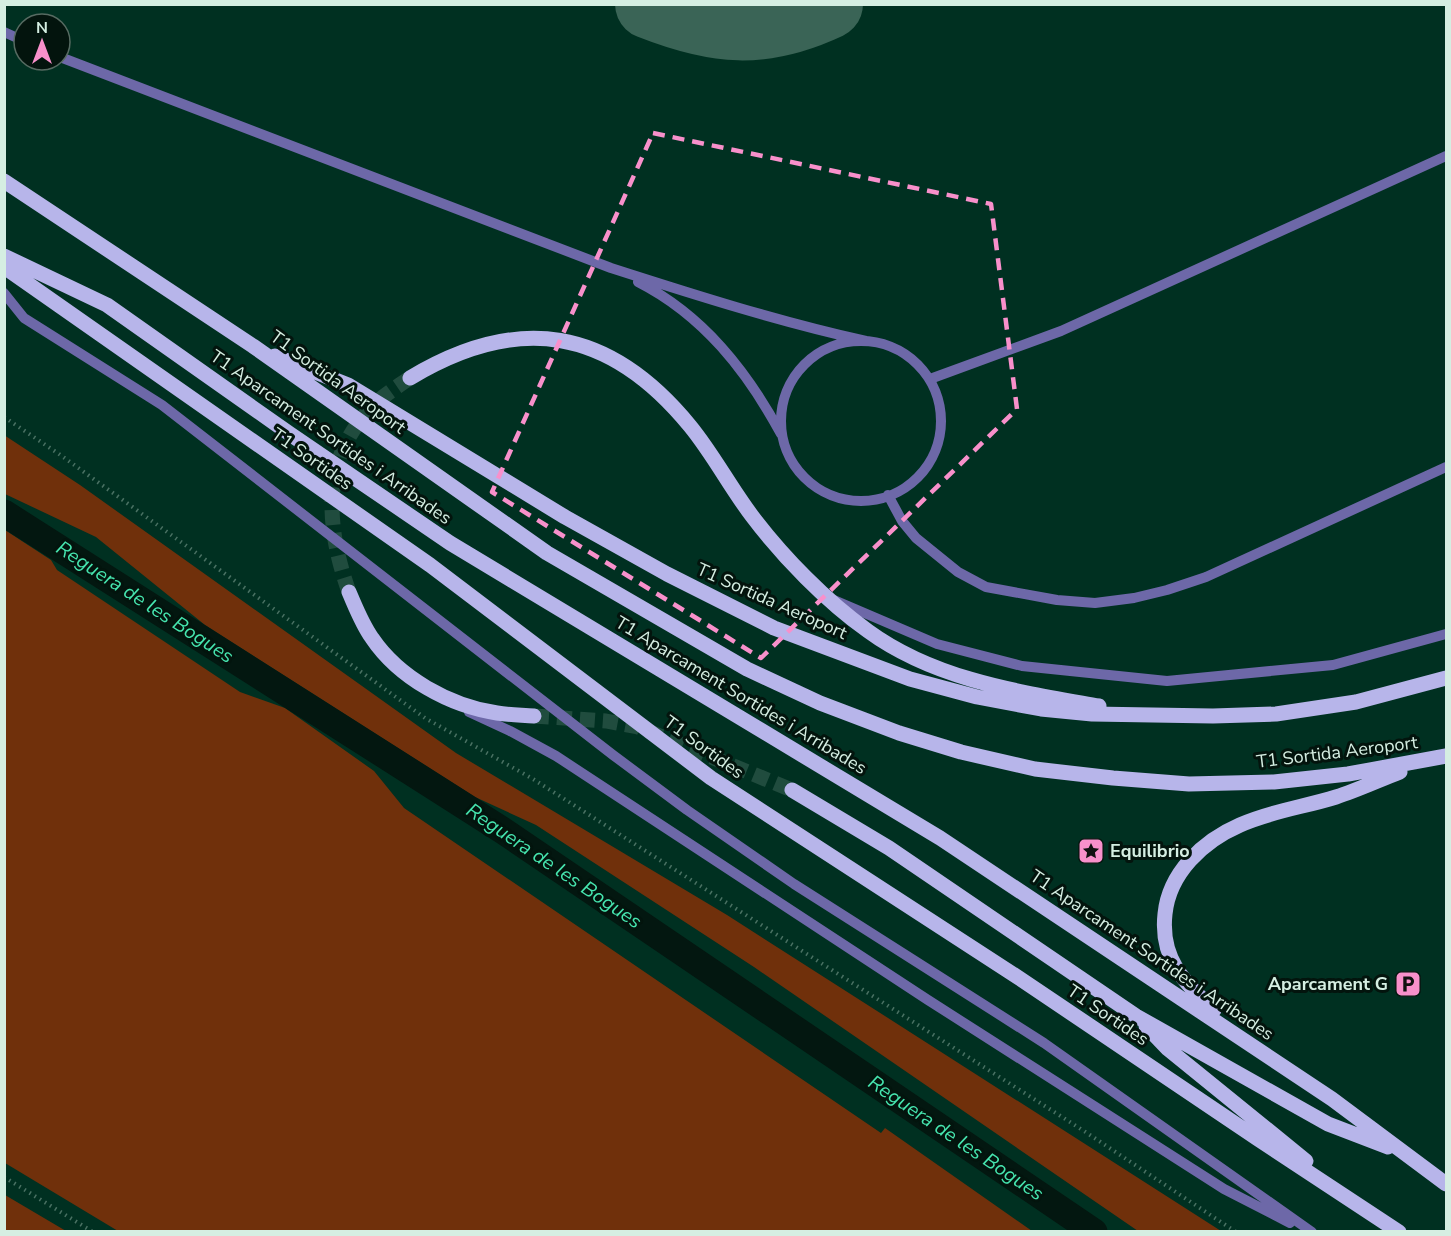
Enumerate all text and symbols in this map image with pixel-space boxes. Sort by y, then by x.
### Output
north arrow [12,12,72,72]
text: N [36,17,48,39]
street label: T1 Sortida Aeroport [265,325,411,440]
street label: T1 Aparcament Sortides i Arribades [206,344,456,530]
street label: T1 Sortides [267,422,357,496]
water label: Reguera de les Bogues [51,534,239,670]
street label: T1 Sortida Aeroport [693,557,852,645]
street label: T1 Aparcament Sortides i Arribades [611,610,871,780]
street label: T1 Sortides [659,710,749,784]
street label: T1 Sortida Aeroport [1255,730,1420,774]
water label: Reguera de les Bogues [461,797,647,935]
place icon: Equilibrio [1076,836,1106,866]
place label: Equilibrio [1110,839,1190,863]
street label: T1 Aparcament Sortides i Arribades [1025,864,1279,1046]
parking icon: Aparcament G [1393,969,1423,999]
place label: Aparcament G [1268,972,1388,996]
street label: T1 Sortides [1063,979,1153,1051]
water label: Reguera de les Bogues [863,1069,1049,1207]

